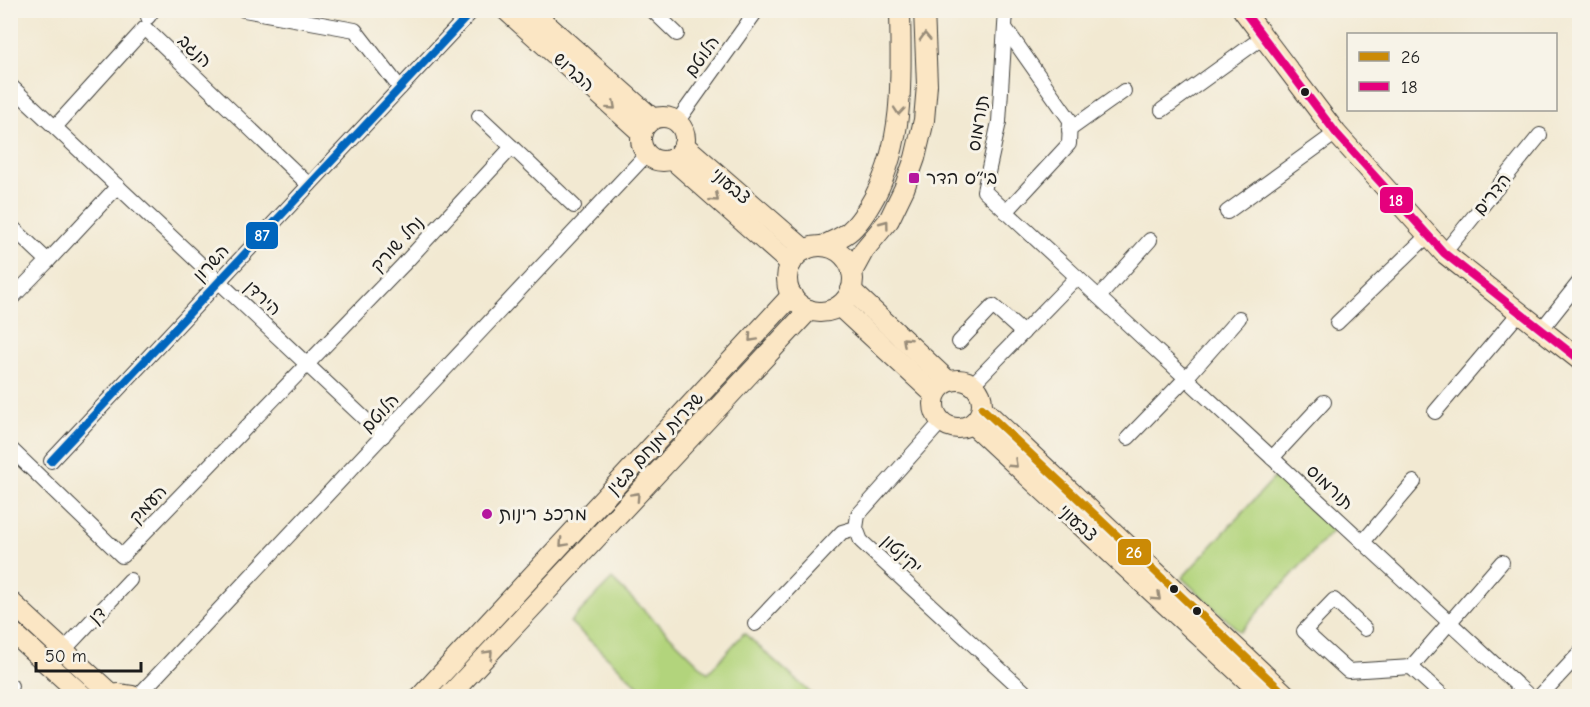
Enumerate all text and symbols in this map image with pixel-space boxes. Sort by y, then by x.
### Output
street label: הנגב [173,30,216,72]
street label: הלוטם [681,32,724,81]
one-way arrow [918,33,931,42]
legend [1347,33,1557,111]
text: 26 [1401,47,1420,68]
street label: הברוש [549,48,599,96]
text: 18 [1401,77,1417,98]
unlabelled marker [1299,86,1311,98]
street label: תורמוס [964,93,993,153]
one-way arrow [605,99,615,110]
one-way arrow [893,106,906,115]
street label: צבעוני [707,164,755,209]
place label: בי״ס הדר [926,168,997,189]
street label: הדרים [1469,169,1515,219]
marker: בי״ס הדר [907,171,921,185]
line badge: 18 [1379,186,1414,214]
one-way arrow [709,191,719,202]
text: 18 [1389,192,1403,210]
street label: נחל שורק [366,212,428,276]
one-way arrow [878,220,889,231]
line badge: 87 [245,221,279,250]
text: 87 [254,227,270,245]
street label: השרון [189,241,234,286]
street label: הירדן [240,276,285,320]
one-way arrow [748,332,759,342]
one-way arrow [902,338,913,349]
street label: שדרות מנחם בגין [603,388,708,499]
street label: הלוטם [357,390,404,437]
one-way arrow [1008,457,1018,468]
street label: תורמוס [1302,460,1358,514]
street label: העמק [125,481,172,528]
one-way arrow [629,492,640,503]
street label: צבעוני [1054,500,1101,546]
place label: מרכז רינות [499,504,587,525]
marker: מרכז רינות [480,507,494,521]
street label: יקינטון [877,531,926,578]
one-way arrow [559,536,570,547]
line badge: 26 [1117,538,1152,566]
text: 26 [1126,544,1142,562]
unlabelled marker [1168,583,1180,595]
one-way arrow [1150,590,1161,601]
street label: דן [84,602,110,628]
unlabelled marker [1191,605,1203,617]
scale bar [36,635,141,673]
text: 50 m [45,646,87,667]
one-way arrow [482,650,493,660]

